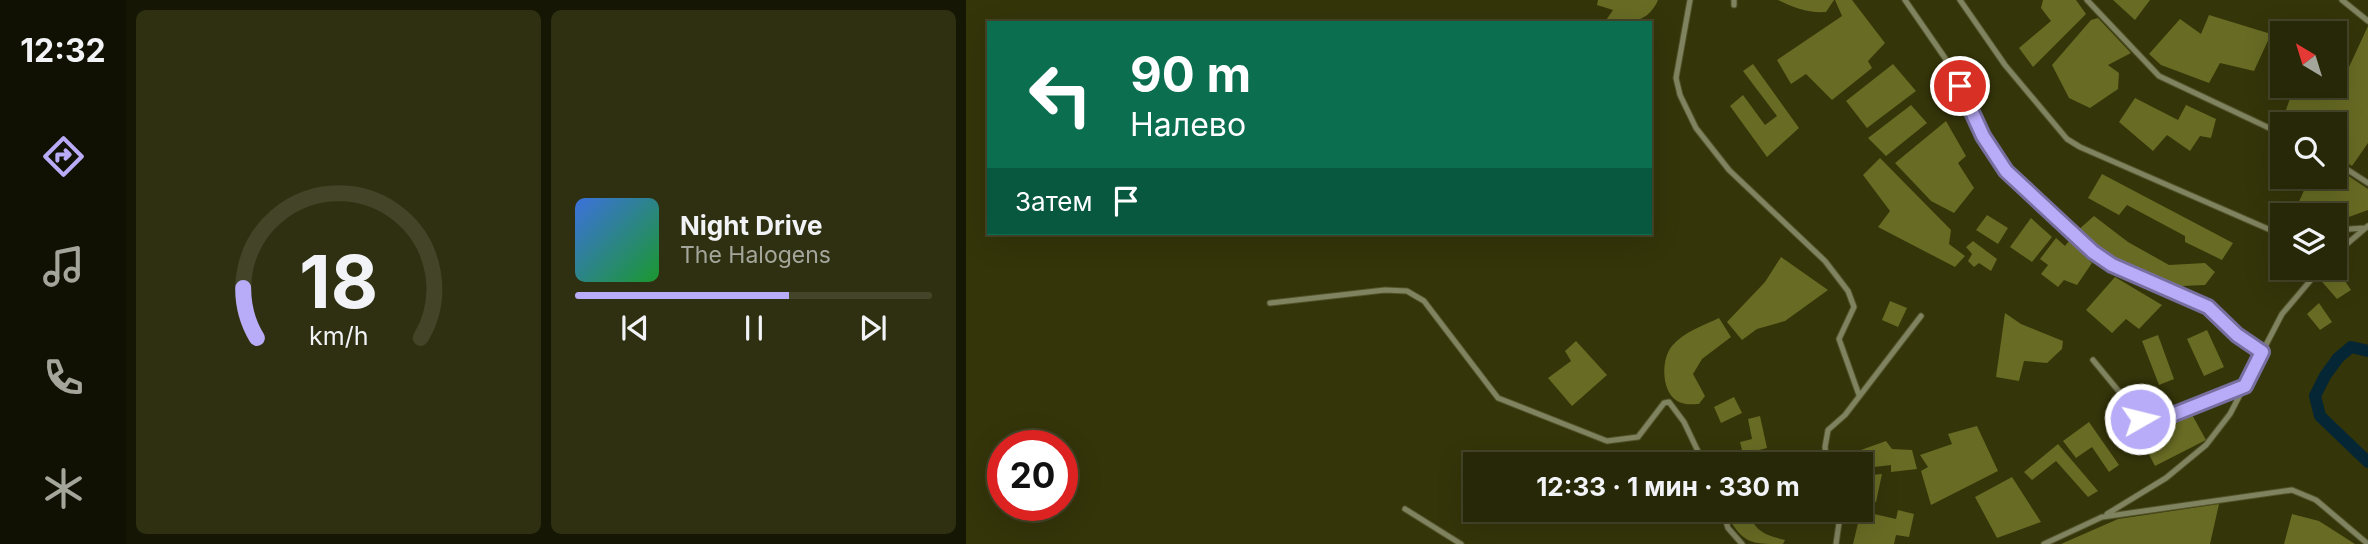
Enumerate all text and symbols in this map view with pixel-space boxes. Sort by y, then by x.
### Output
north arrow [2270,21,2347,98]
map controls [2270,21,2347,280]
text: 12:32 [20,31,106,70]
text: 90 m [1130,45,1251,104]
icon: left [1015,49,1106,140]
pin [1930,56,1990,116]
icon: arrive [1941,67,1979,105]
text: Налево [1130,105,1246,144]
button: search [2270,112,2347,189]
icon: directions [39,132,88,181]
icon: arrive [1107,182,1145,220]
text: Затем [1015,186,1093,217]
button: layers [2270,203,2347,280]
text: Night Drive [680,210,822,241]
text: 18 [299,237,378,326]
text: The Halogens [680,241,831,269]
icon: music [39,242,88,291]
icon: previous [616,309,654,347]
icon: pause [735,309,773,347]
icon: next [854,309,892,347]
text: km/h [309,321,368,351]
icon: phone [39,353,88,402]
position arrow [2103,382,2177,456]
speed limit sign: 20 [987,430,1078,521]
icon: climate [39,464,88,513]
text: 12:33 · 1 мин · 330 m [1536,471,1800,502]

